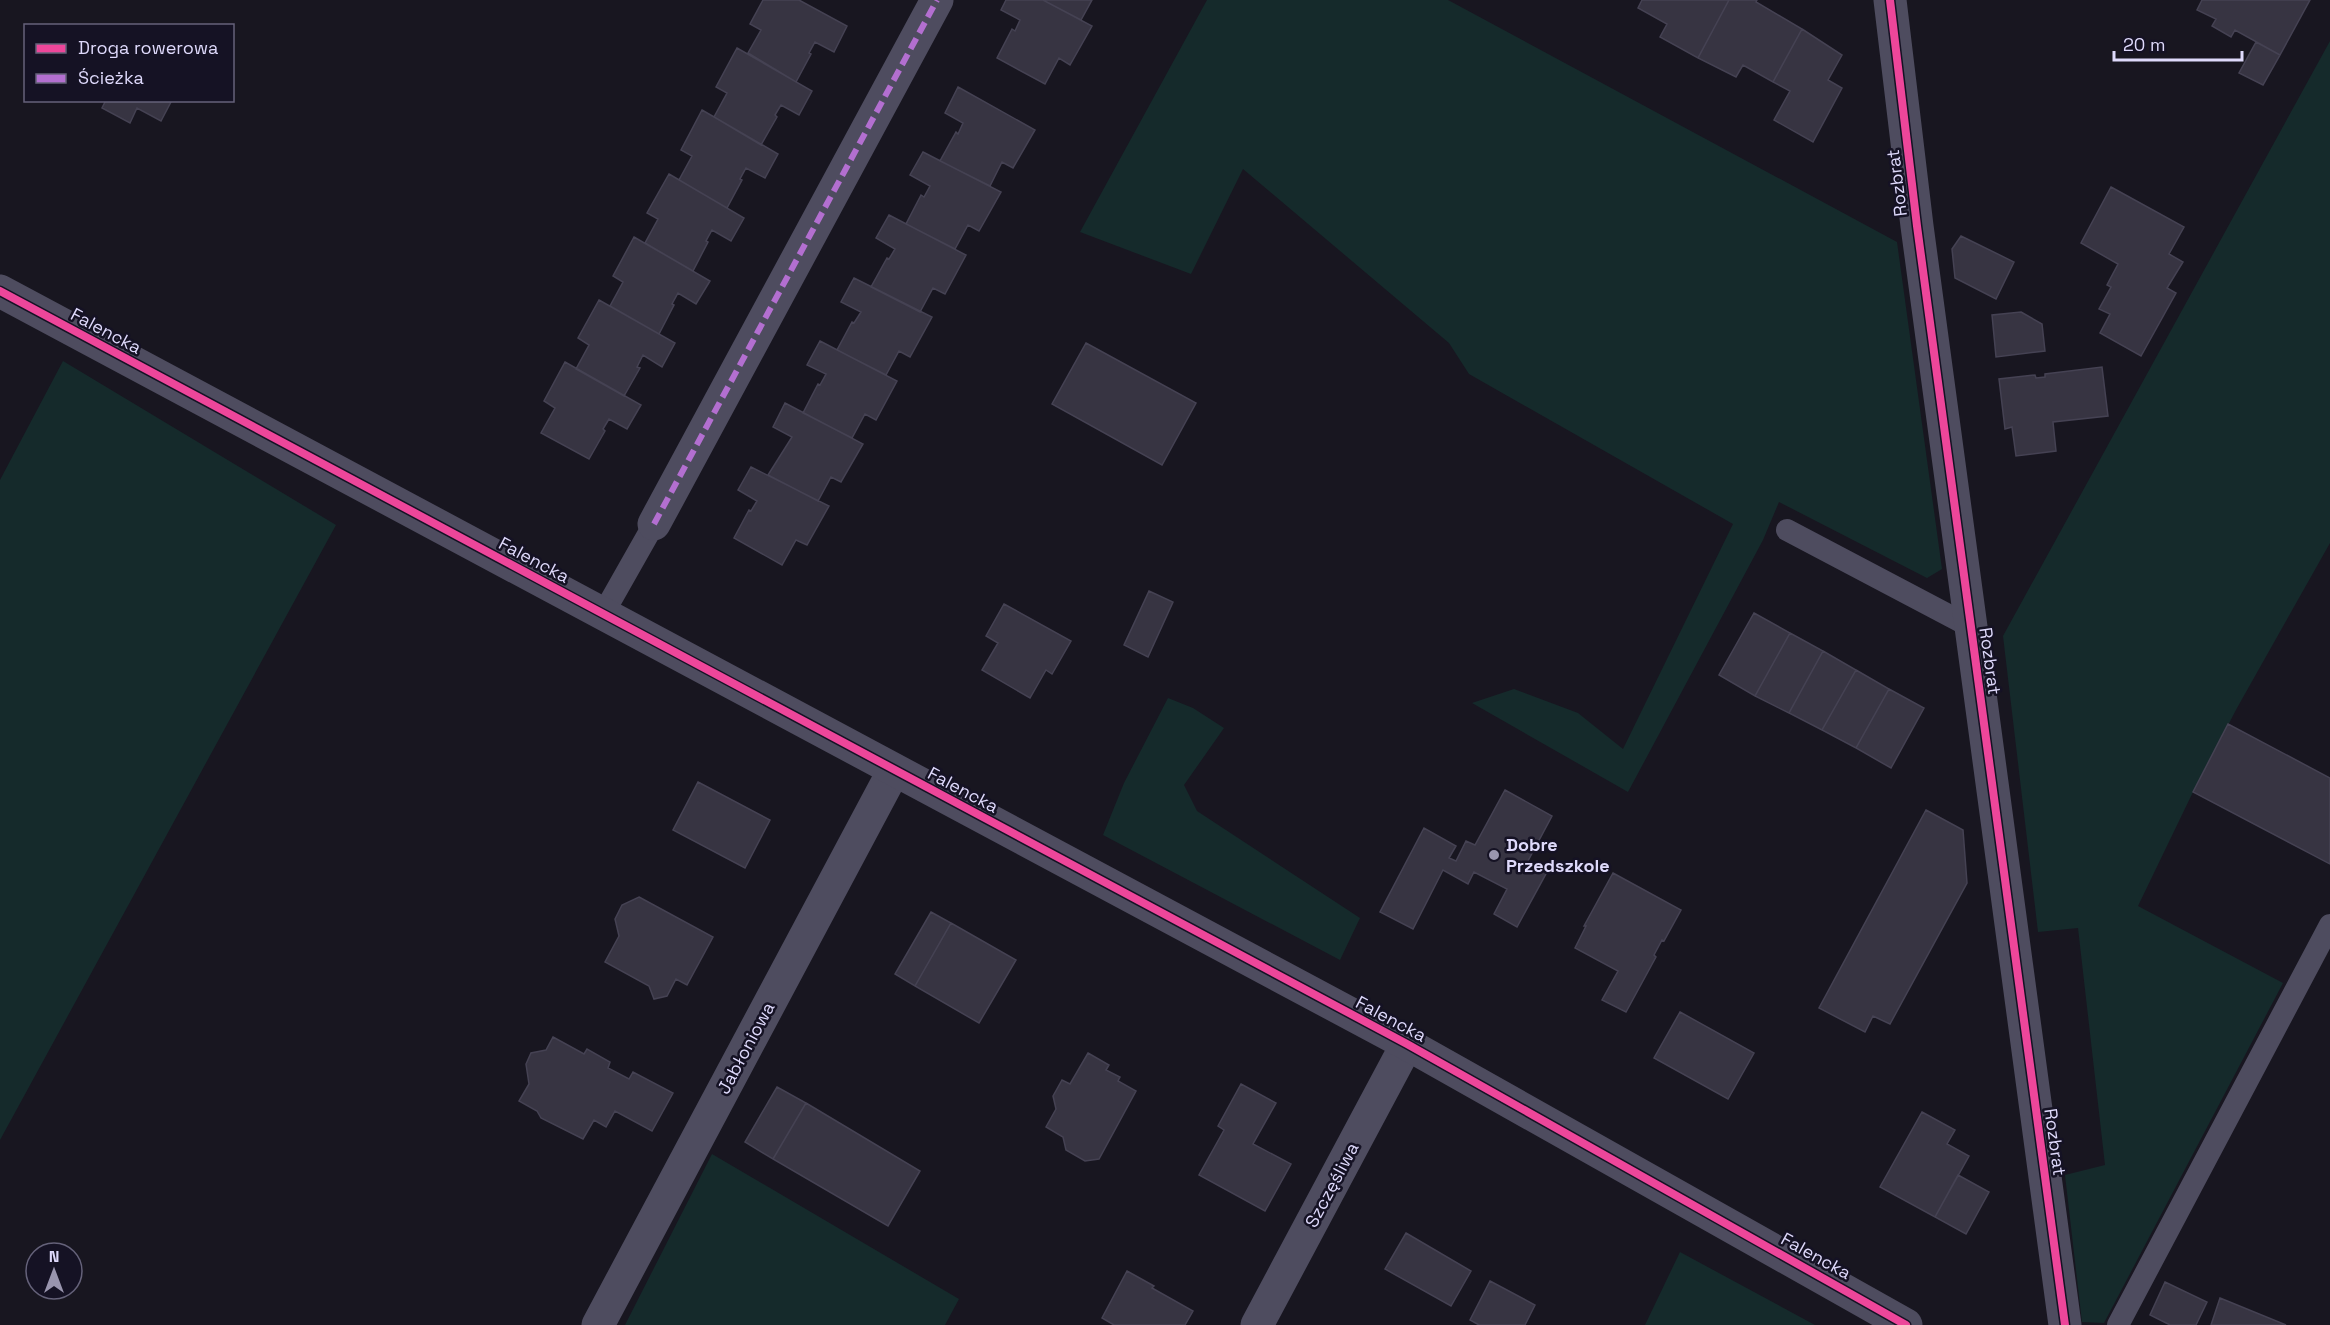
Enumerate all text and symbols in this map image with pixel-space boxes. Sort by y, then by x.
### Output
legend [24,24,234,102]
scale bar [2114,24,2242,62]
text: 20 m [2123,33,2166,56]
text: Droga rowerowa [78,36,218,59]
text: Ścieżka [78,66,144,89]
street label: Rozbrat [1881,148,1912,218]
street label: Falencka [67,302,145,359]
street label: Falencka [495,531,573,588]
street label: Rozbrat [1974,626,2007,696]
street label: Falencka [924,761,1002,818]
place label: Dobre Przedszkole [1506,833,1610,877]
marker: Dobre Przedszkole [1487,848,1501,862]
street label: Falencka [1352,990,1430,1047]
street label: Jabłoniowa [712,998,779,1098]
street label: Rozbrat [2039,1107,2072,1177]
street label: Szczęśliwa [1300,1138,1364,1231]
street label: Falencka [1777,1227,1855,1284]
north arrow [24,1241,84,1301]
text: N [49,1246,59,1267]

